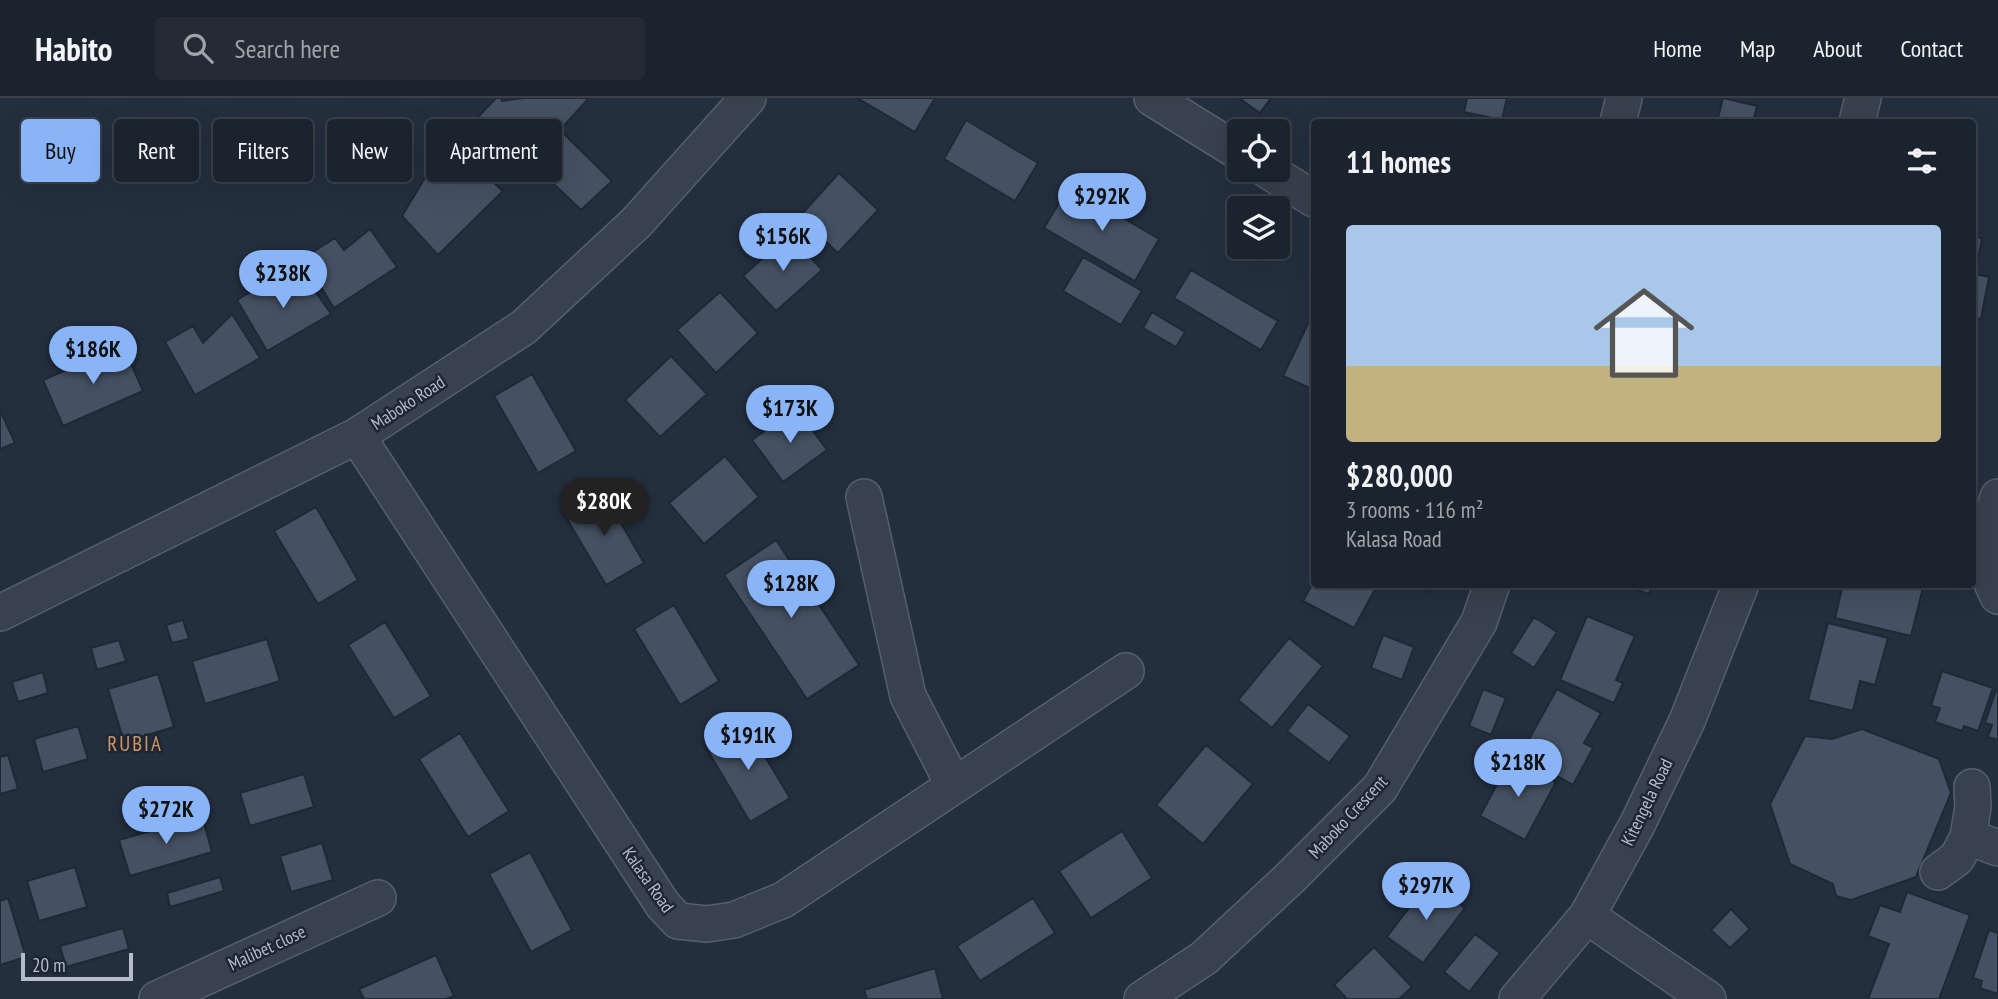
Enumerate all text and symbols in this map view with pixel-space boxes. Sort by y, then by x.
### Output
search box [155,17,645,80]
text: Habito [35,27,113,70]
icon: search [179,29,217,67]
text: Search here [235,32,340,65]
text: Home [1653,33,1702,64]
text: Map [1740,33,1775,64]
text: About [1813,33,1862,64]
text: Contact [1900,33,1963,64]
chip: Buy [21,119,100,182]
chip: Rent [114,119,199,182]
chip: Filters [213,119,313,182]
chip: New [327,119,412,182]
chip: Apartment [426,119,562,182]
map controls [1227,119,1290,259]
button: locate [1227,119,1290,182]
text: 11 homes [1346,142,1451,181]
icon: filters [1903,142,1941,180]
pin: $292K [1053,174,1151,233]
text: $292K [1074,181,1130,210]
button: layers [1227,196,1290,259]
pin: $156K [734,214,832,273]
text: $156K [755,221,811,250]
pin: $238K [234,250,332,310]
text: $238K [255,258,311,287]
icon: home [1581,270,1707,396]
pin: $186K [44,327,142,386]
text: $186K [65,334,121,363]
street label: Maboko Road [367,370,449,435]
pin: $173K [741,386,839,445]
text: $173K [762,393,818,422]
text: $280,000 [1346,456,1453,495]
pin: $280K [555,478,653,538]
text: $280K [576,486,632,515]
text: 3 rooms · 116 m² [1346,495,1483,524]
text: Kalasa Road [1346,524,1442,553]
pin: $128K [742,560,840,620]
text: $128K [763,568,819,597]
pin: $191K [699,712,797,772]
text: $191K [720,720,776,749]
district label: RUBIA [107,730,163,757]
pin: $218K [1469,740,1567,799]
text: $218K [1490,747,1546,776]
street label: Kitengela Road [1616,754,1678,849]
street label: Maboko Crescent [1303,770,1392,863]
pin: $272K [117,786,215,846]
text: $272K [138,794,194,823]
street label: Kalasa Road [618,842,679,917]
pin: $297K [1377,862,1475,922]
text: $297K [1398,870,1454,899]
street label: Malibet close [224,920,309,975]
scale bar [21,950,133,982]
text: 20 m [32,953,66,977]

